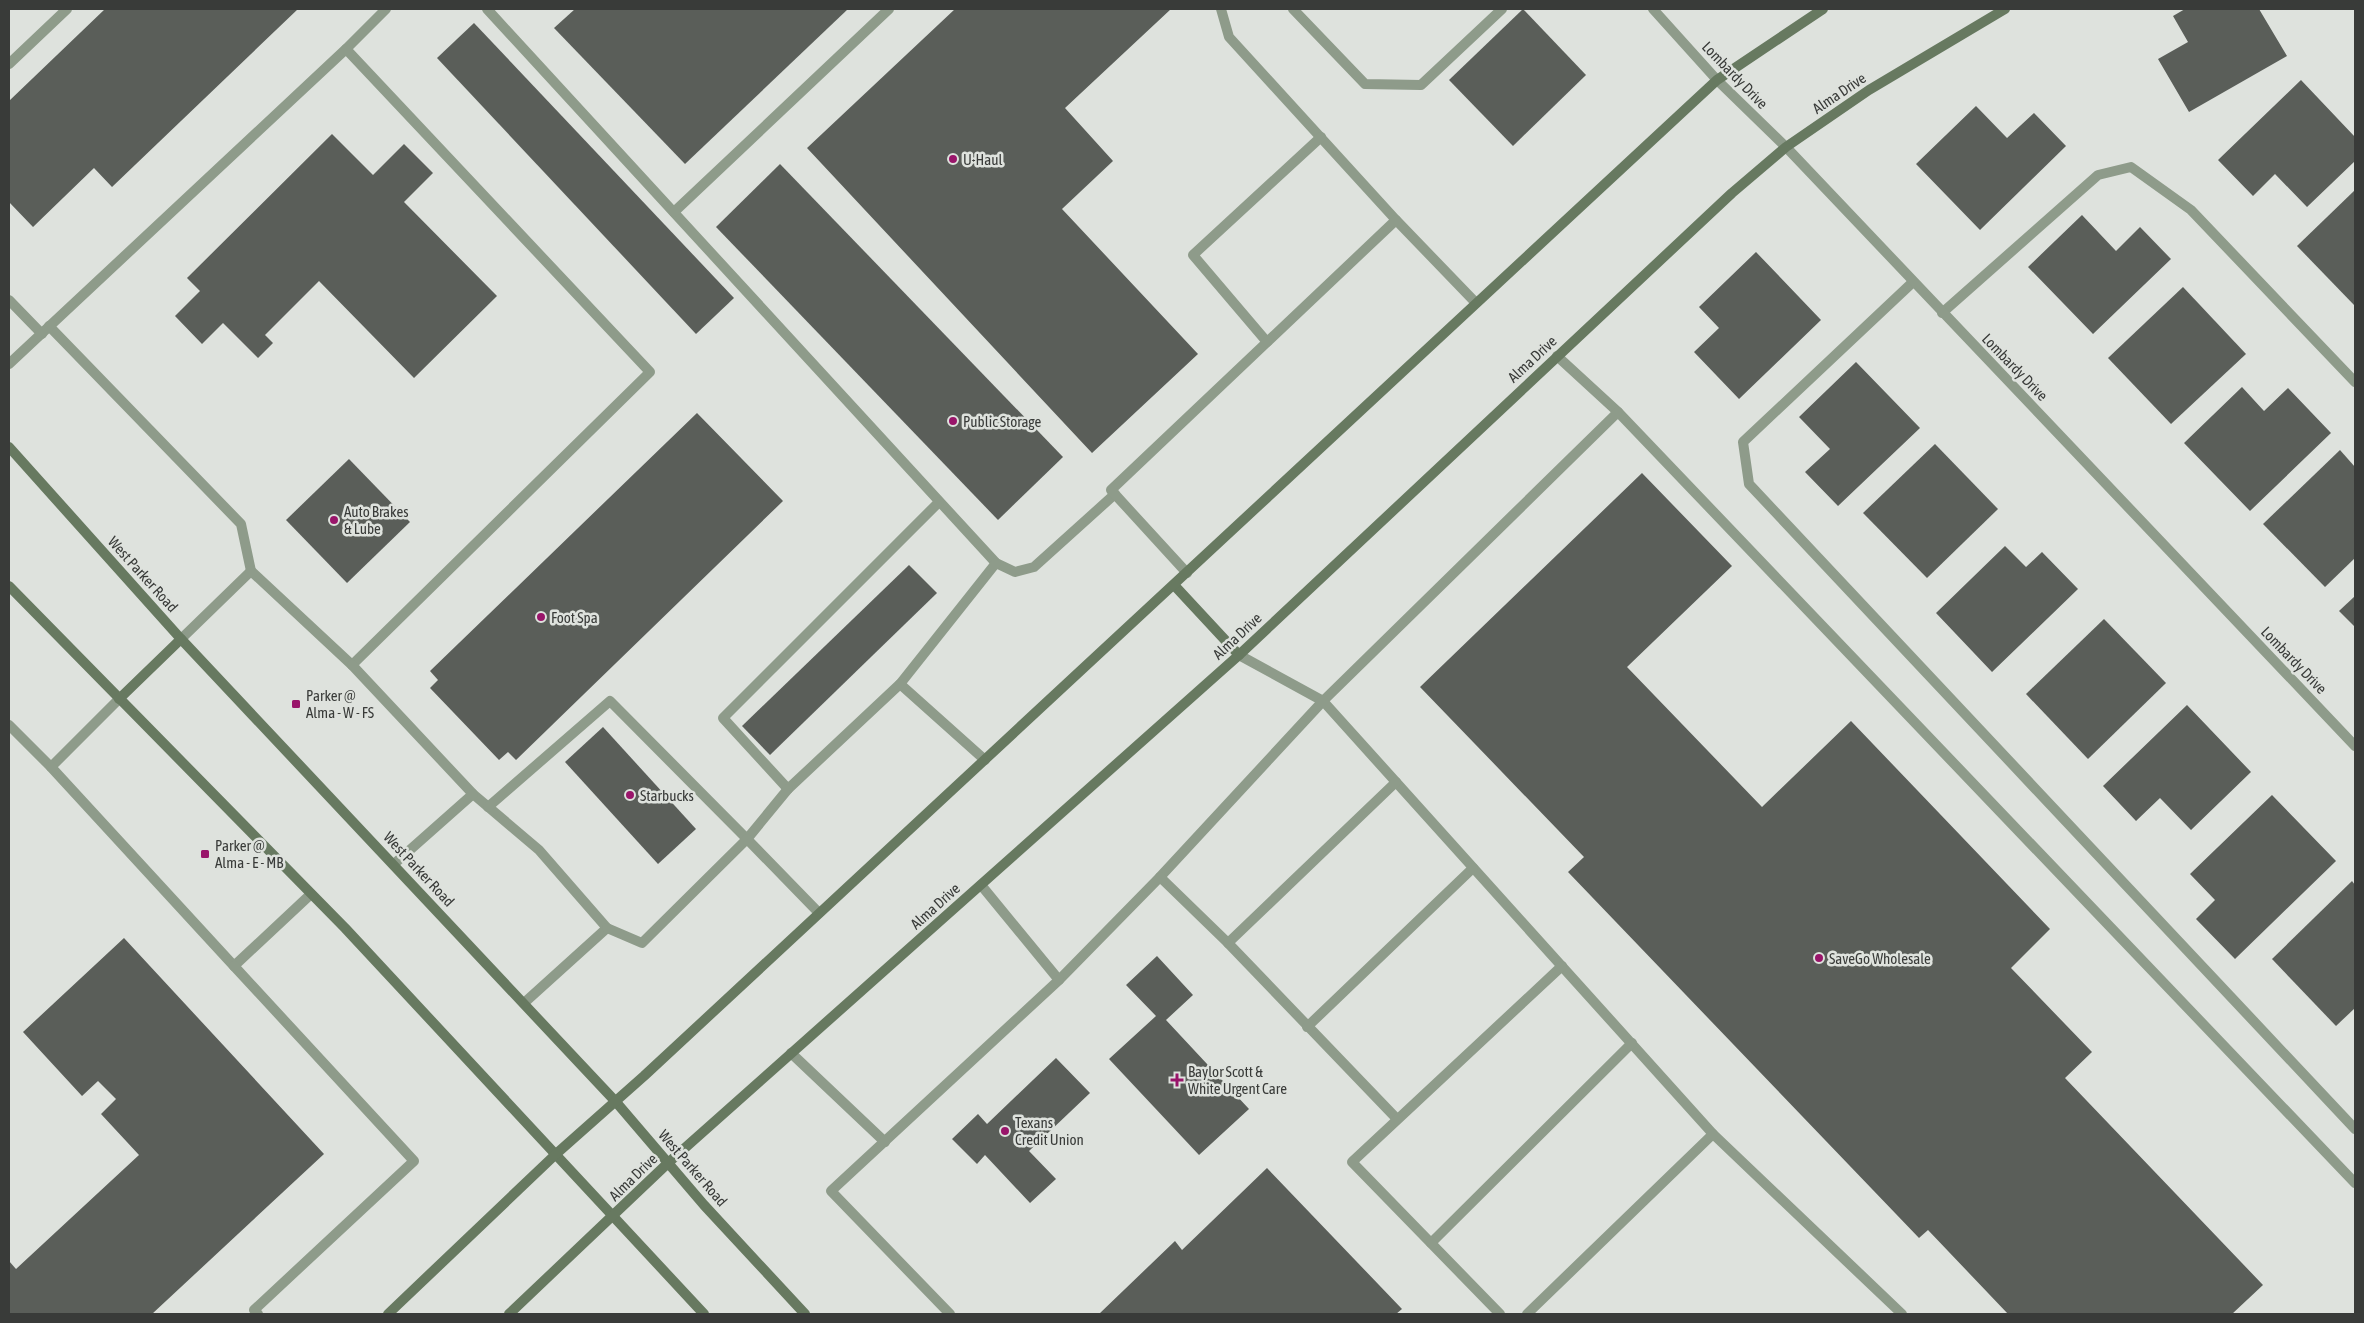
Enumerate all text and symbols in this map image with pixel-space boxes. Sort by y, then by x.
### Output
street label: Lombardy Drive [1699,38,1771,112]
street label: Alma Drive [1809,69,1869,117]
place label: U-Haul [963,151,1003,168]
marker: U-Haul [947,153,959,165]
street label: Lombardy Drive [1979,330,2051,404]
street label: Alma Drive [1504,332,1560,386]
place label: Public Storage [963,413,1042,430]
marker: Public Storage [947,415,959,427]
place label: Auto Brakes & Lube [344,503,409,537]
marker: Auto Brakes & Lube [328,514,340,526]
street label: West Parker Road [105,533,181,615]
place label: Foot Spa [551,609,598,626]
street label: Alma Drive [1209,609,1265,663]
marker: Foot Spa [535,611,547,623]
street label: Lombardy Drive [2258,623,2330,697]
place label: Parker @ Alma - W - FS [306,687,374,721]
marker: Parker @ Alma - W - FS [290,698,302,710]
place label: Starbucks [640,787,694,804]
marker: Starbucks [624,789,636,801]
street label: West Parker Road [380,828,458,910]
place label: Parker @ Alma - E - MB [215,837,283,871]
marker: Parker @ Alma - E - MB [199,848,211,860]
street label: Alma Drive [907,879,963,932]
place label: SaveGo Wholesale [1829,950,1931,967]
marker: SaveGo Wholesale [1813,952,1825,964]
place label: Baylor Scott & White Urgent Care [1188,1063,1287,1097]
marker: Baylor Scott & White Urgent Care [1170,1073,1184,1087]
place label: Texans Credit Union [1015,1114,1084,1148]
marker: Texans Credit Union [999,1125,1011,1137]
street label: West Parker Road [655,1126,731,1210]
street label: Alma Drive [605,1150,661,1204]

